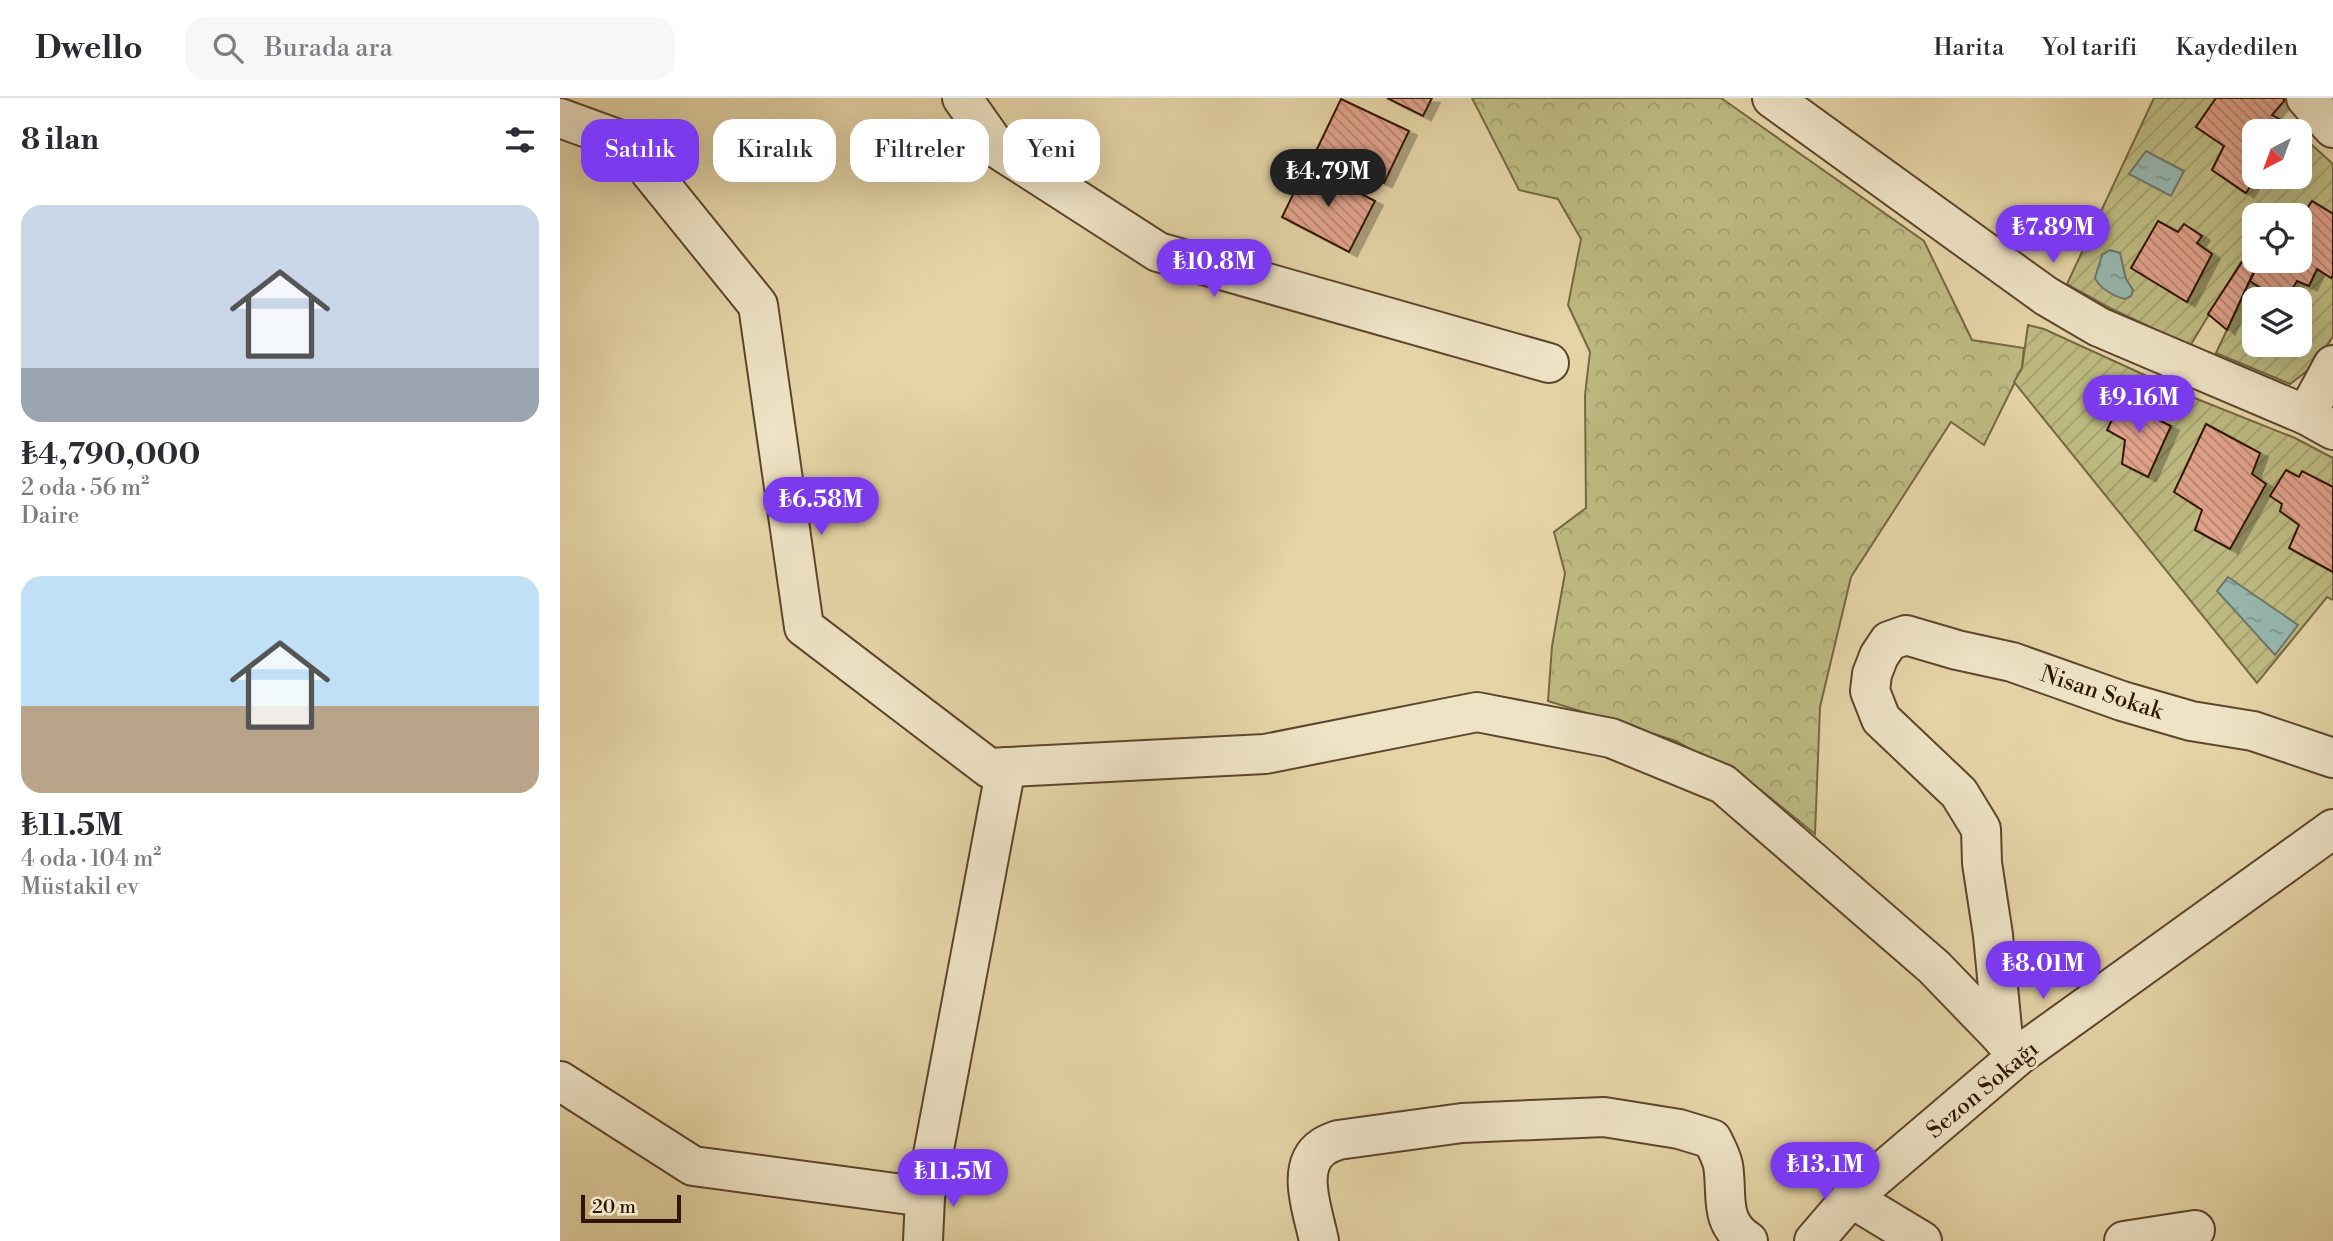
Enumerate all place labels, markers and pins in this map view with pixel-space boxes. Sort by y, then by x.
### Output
pin: ₺4.79M [1271,150,1385,209]
pin: ₺7.89M [1996,206,2110,265]
pin: ₺10.8M [1157,240,1271,299]
pin: ₺9.16M [2082,376,2196,435]
pin: ₺6.58M [764,478,878,537]
pin: ₺8.01M [1986,942,2100,1001]
pin: ₺13.1M [1768,1142,1882,1202]
pin: ₺11.5M [896,1150,1010,1209]

